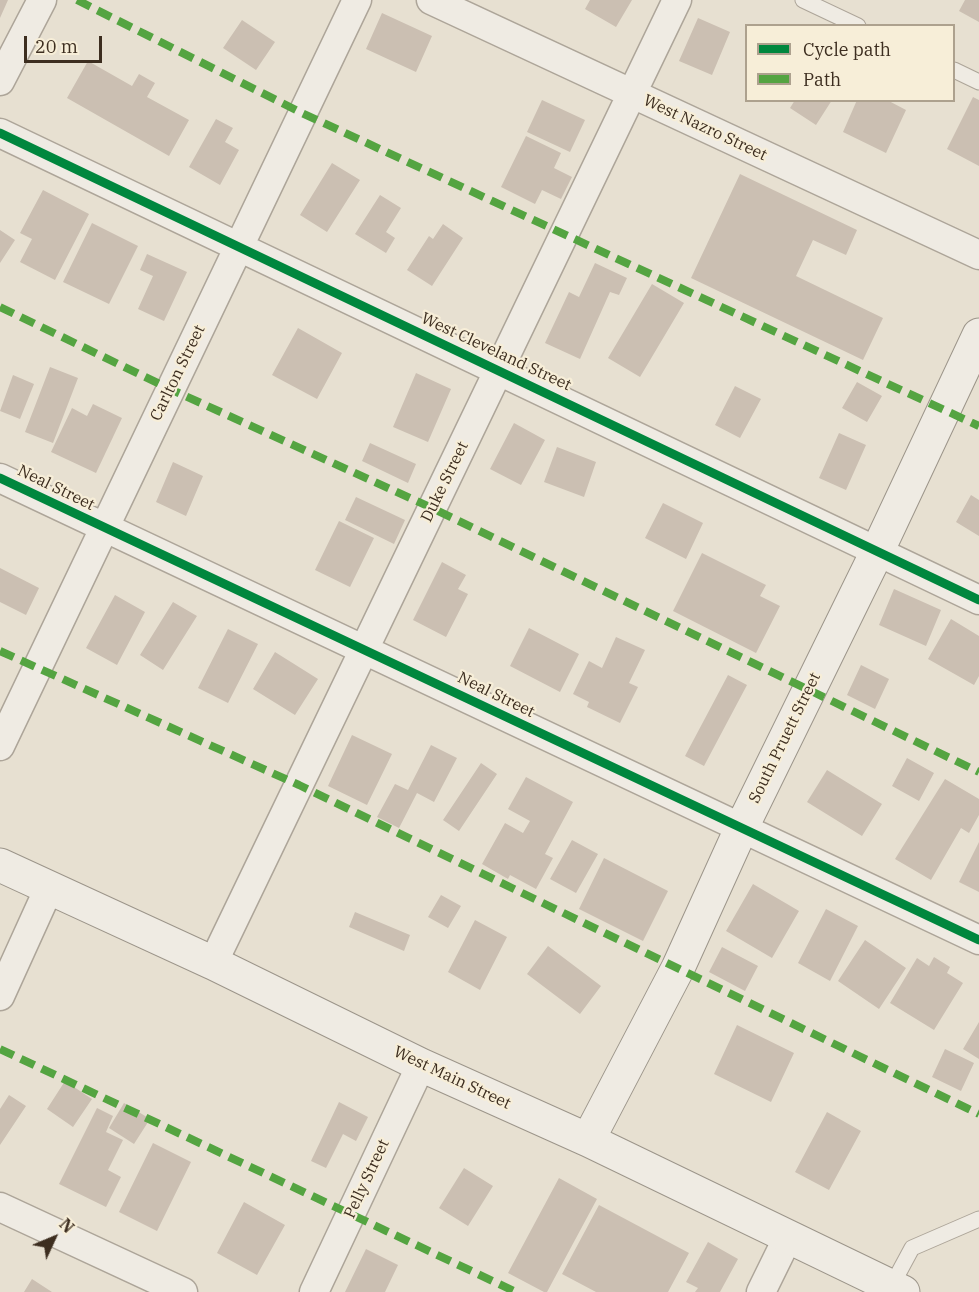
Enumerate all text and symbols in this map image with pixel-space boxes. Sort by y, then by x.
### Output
scale bar [27,24,105,62]
legend [745,24,955,102]
text: 20 m [35,35,78,58]
text: Cycle path [803,38,891,61]
text: Path [803,68,841,91]
street label: West Nazro Street [640,91,770,165]
street label: West Cleveland Street [418,309,574,395]
street label: Carlton Street [146,322,210,424]
street label: Duke Street [417,438,473,526]
street label: Neal Street [14,461,98,515]
street label: Neal Street [454,668,538,722]
street label: South Pruett Street [745,669,825,807]
street label: West Main Street [390,1042,514,1114]
street label: Pelly Street [340,1136,394,1222]
north arrow [24,1208,84,1268]
text: N [55,1214,79,1237]

